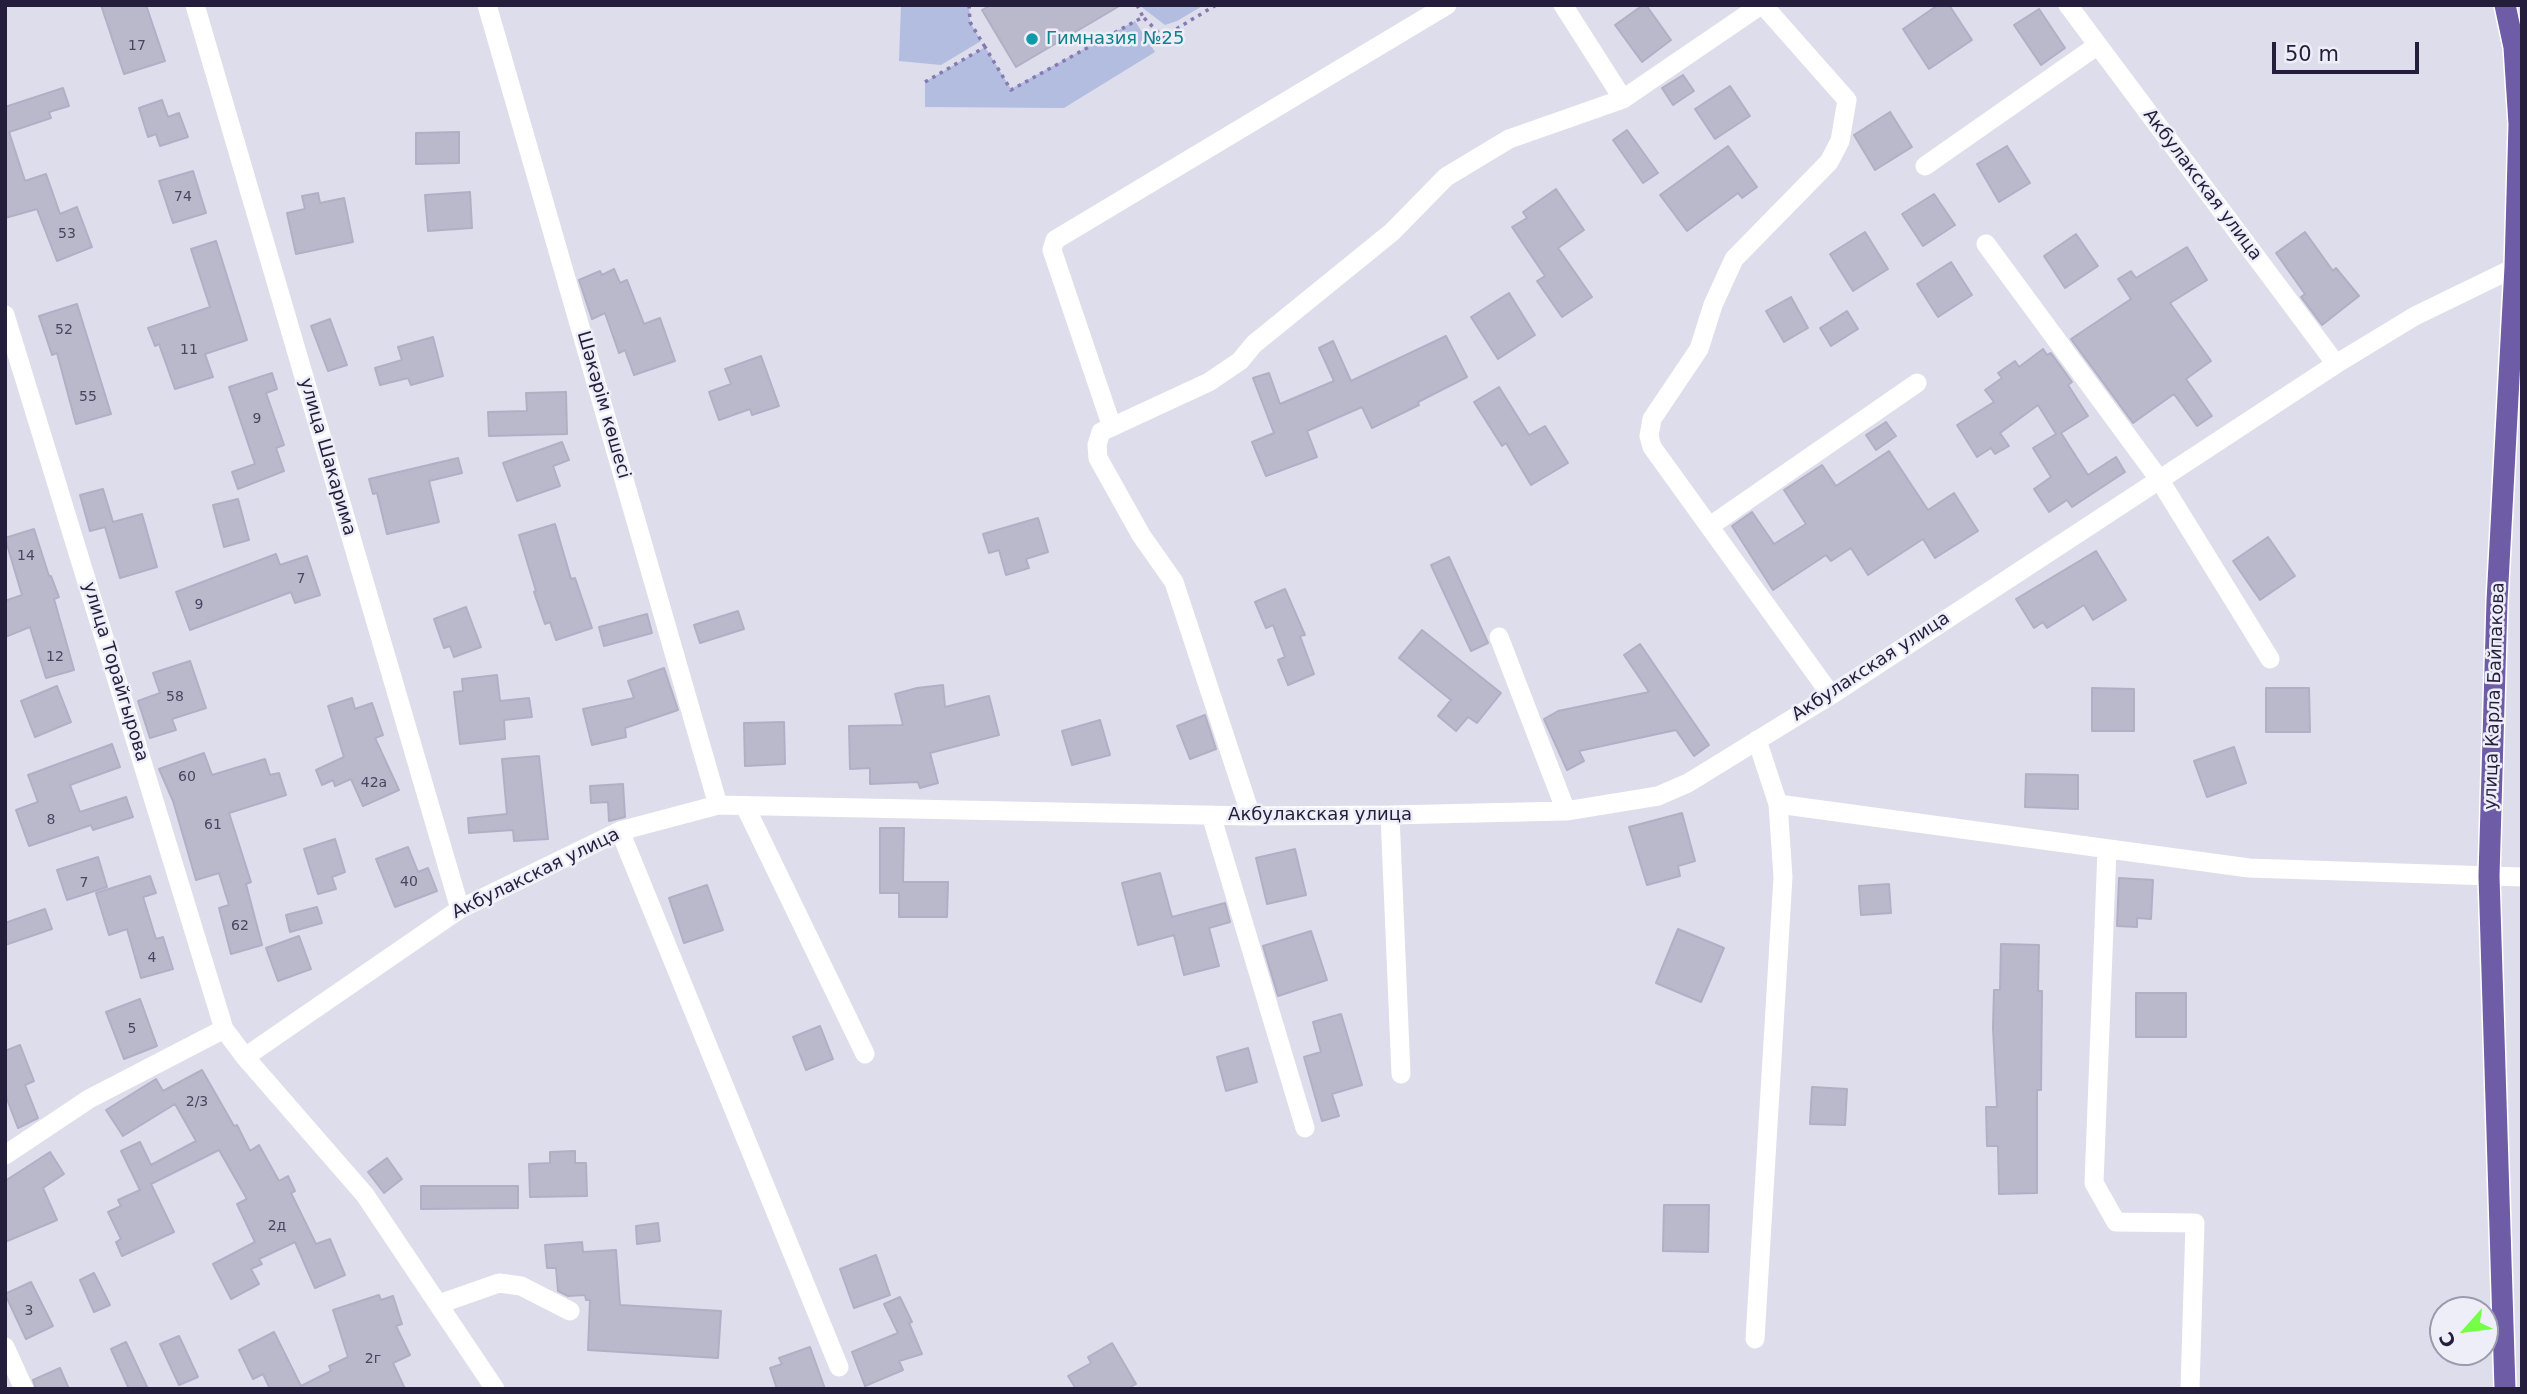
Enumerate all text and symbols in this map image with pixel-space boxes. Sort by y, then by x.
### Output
place label: Гимназия №25 [1046,28,1184,50]
scale bar [2275,28,2422,72]
marker: Гимназия №25 [1024,31,1040,47]
house number: 17 [128,38,146,54]
text: 50 m [2285,42,2339,66]
street label: Акбулакская улица [2138,105,2266,265]
house number: 74 [174,189,192,205]
house number: 53 [58,226,76,242]
house number: 52 [55,322,73,338]
street label: Шәкәрім көшесі [572,329,634,481]
house number: 11 [180,342,198,358]
street label: улица Шакарима [294,376,360,538]
house number: 55 [79,389,97,405]
house number: 9 [253,411,261,427]
house number: 14 [17,548,35,564]
house number: 7 [297,571,305,587]
street label: улица Торайгырова [77,580,153,764]
street label: улица Карла Байпакова [2480,582,2510,810]
house number: 9 [195,597,203,613]
street label: Акбулакская улица [1788,608,1954,726]
house number: 12 [46,649,64,665]
house number: 58 [166,689,184,705]
house number: 60 [178,769,196,785]
house number: 42а [361,775,387,791]
street label: Акбулакская улица [1228,804,1412,826]
house number: 8 [47,812,55,828]
house number: 61 [204,817,222,833]
street label: Акбулакская улица [449,824,623,924]
house number: 40 [400,874,418,890]
house number: 7 [80,875,88,891]
house number: 62 [231,918,249,934]
house number: 4 [148,950,156,966]
house number: 5 [128,1021,136,1037]
house number: 2/3 [186,1094,208,1110]
house number: 2д [268,1218,286,1234]
north arrow [2429,1296,2499,1366]
house number: 3 [25,1303,33,1319]
text: С [2434,1329,2460,1351]
house number: 2г [365,1351,381,1367]

